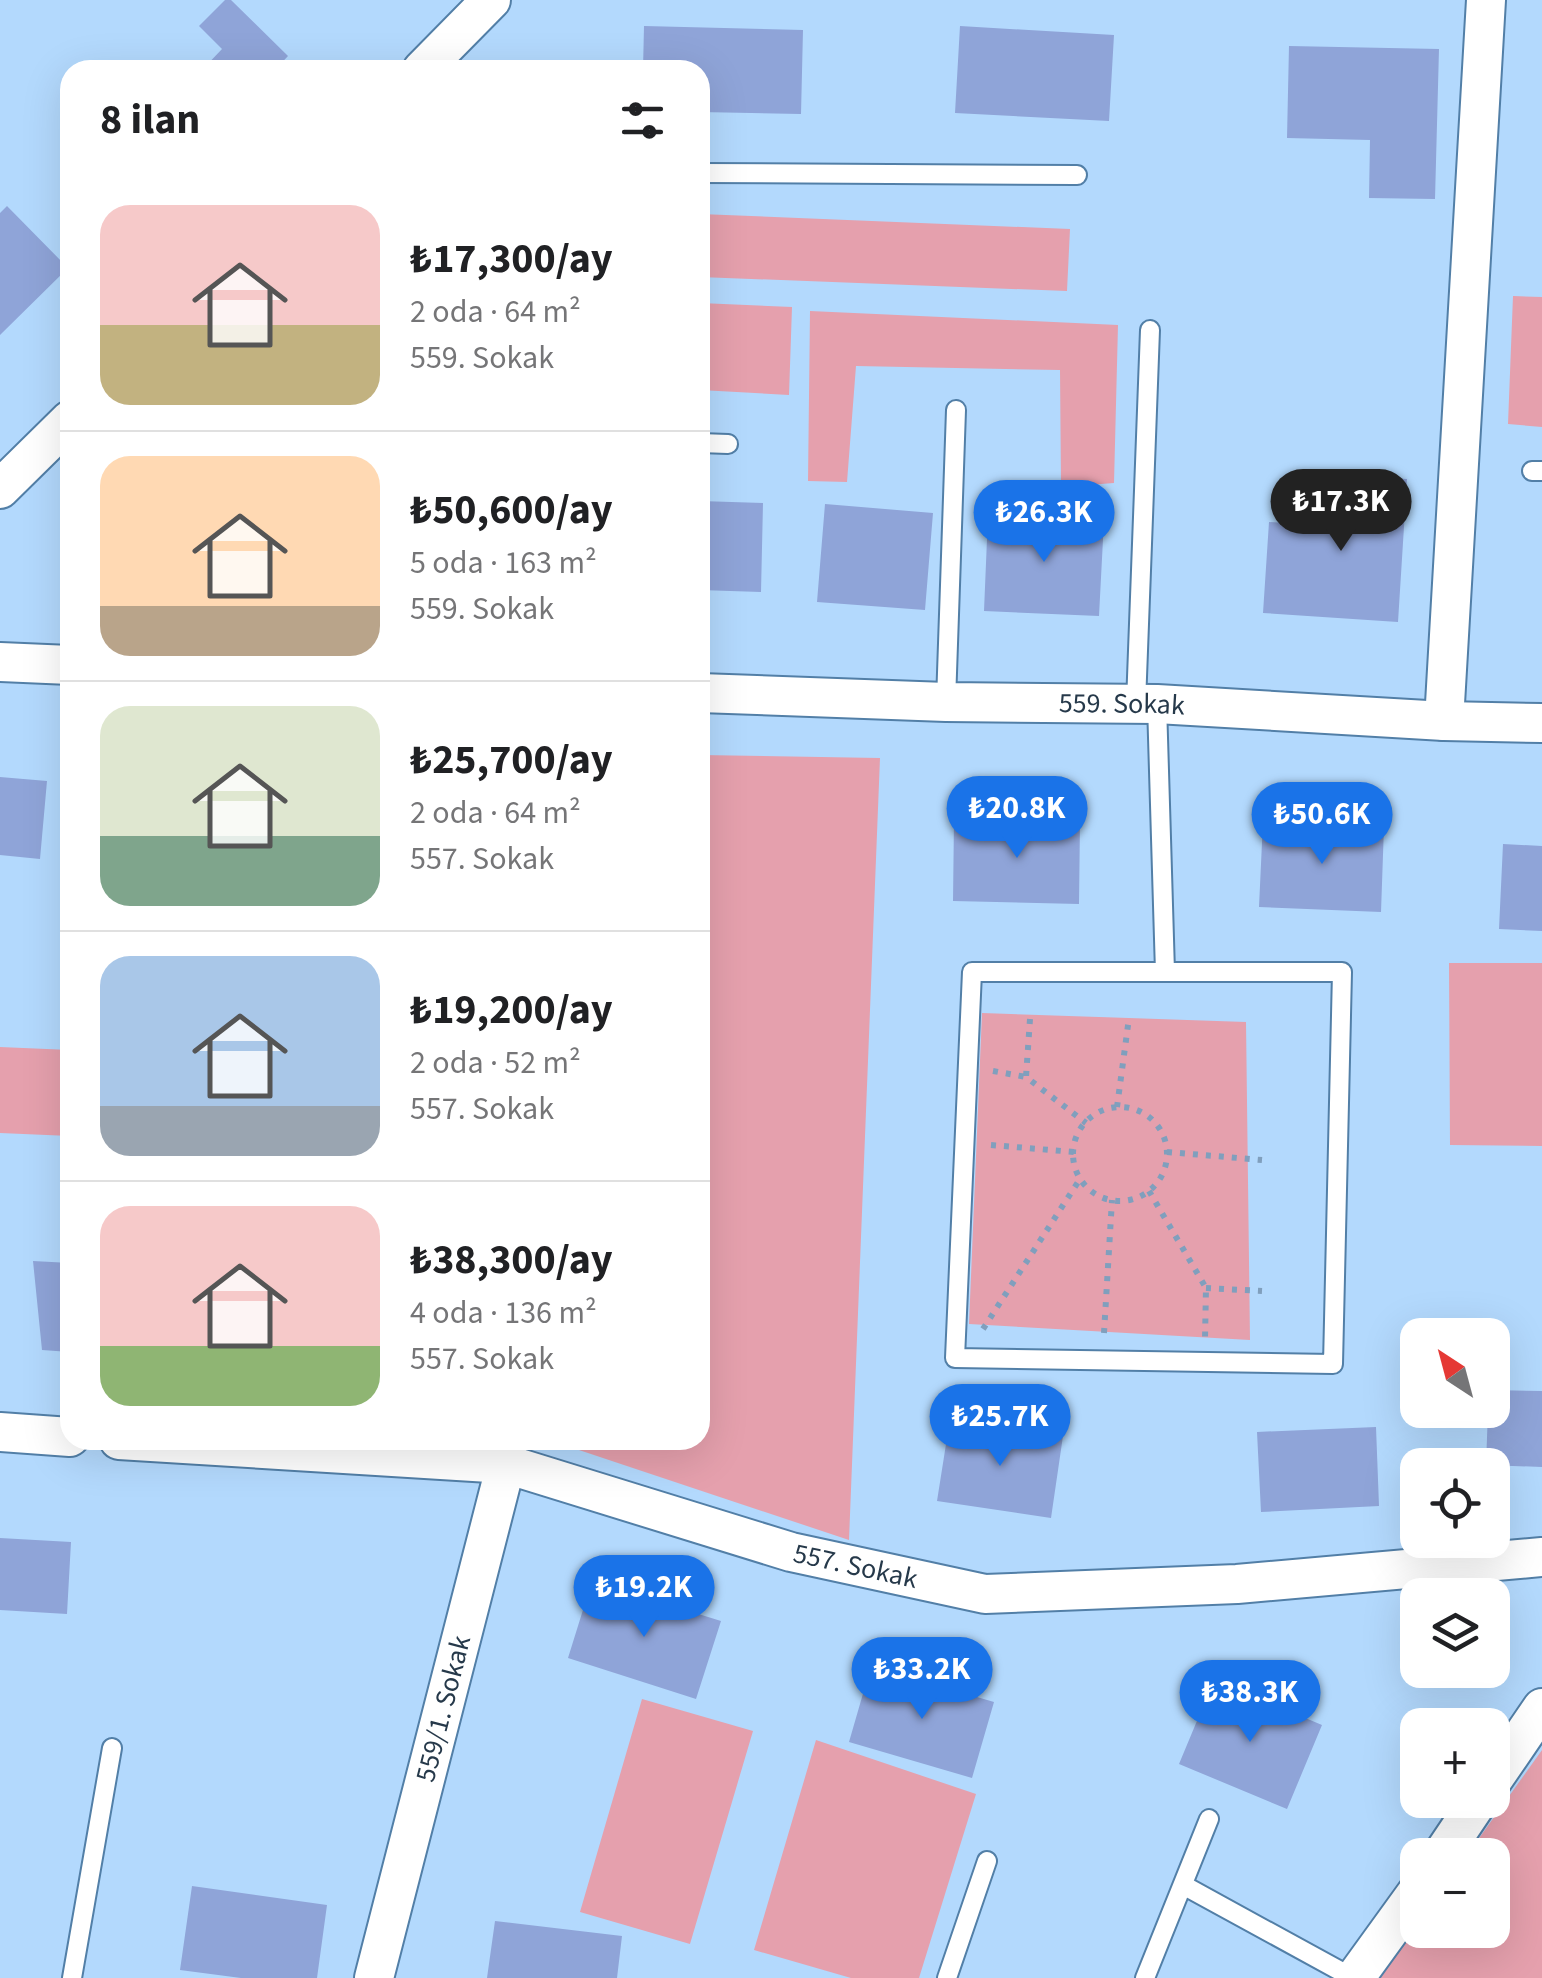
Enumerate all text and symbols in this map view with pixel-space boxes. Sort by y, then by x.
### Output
text: 8 ilan [100,90,200,150]
icon: filters [615,93,670,148]
text: ₺17,300/ay [410,229,613,289]
icon: home [180,245,300,365]
text: 2 oda · 64 m² [410,289,581,335]
text: 559. Sokak [410,335,554,381]
pin: ₺17.3K [1260,469,1422,554]
text: ₺17.3K [1293,478,1389,524]
text: ₺50,600/ay [410,480,613,540]
pin: ₺26.3K [963,480,1125,565]
text: ₺26.3K [996,489,1092,535]
icon: home [180,496,300,616]
text: 5 oda · 163 m² [410,540,597,586]
text: 559. Sokak [410,586,554,632]
street label: 559. Sokak [1059,683,1186,726]
text: ₺25,700/ay [410,730,613,790]
icon: home [180,746,300,866]
pin: ₺20.8K [936,776,1098,861]
pin: ₺50.6K [1241,782,1403,867]
text: ₺20.8K [969,785,1065,831]
text: 2 oda · 64 m² [410,790,581,836]
text: ₺50.6K [1274,791,1370,837]
text: 557. Sokak [410,836,554,882]
text: ₺19,200/ay [410,980,613,1040]
icon: home [180,996,300,1116]
text: 2 oda · 52 m² [410,1040,581,1086]
text: 557. Sokak [410,1086,554,1132]
text: ₺38,300/ay [410,1230,613,1290]
icon: home [180,1246,300,1366]
text: 4 oda · 136 m² [410,1290,597,1336]
north arrow [1400,1318,1510,1428]
map controls [1400,1318,1510,1948]
text: 557. Sokak [410,1336,554,1382]
pin: ₺25.7K [919,1384,1081,1469]
text: ₺25.7K [952,1393,1048,1439]
button: locate [1400,1448,1510,1558]
street label: 557. Sokak [790,1533,921,1599]
pin: ₺19.2K [563,1555,725,1640]
text: ₺19.2K [596,1564,692,1610]
button: layers [1400,1578,1510,1688]
street label: 559/1. Sokak [405,1631,481,1786]
pin: ₺33.2K [841,1637,1003,1722]
text: ₺33.2K [874,1646,970,1692]
pin: ₺38.3K [1169,1660,1331,1745]
text: ₺38.3K [1202,1669,1298,1715]
button: + [1400,1708,1510,1818]
button: − [1400,1838,1510,1948]

